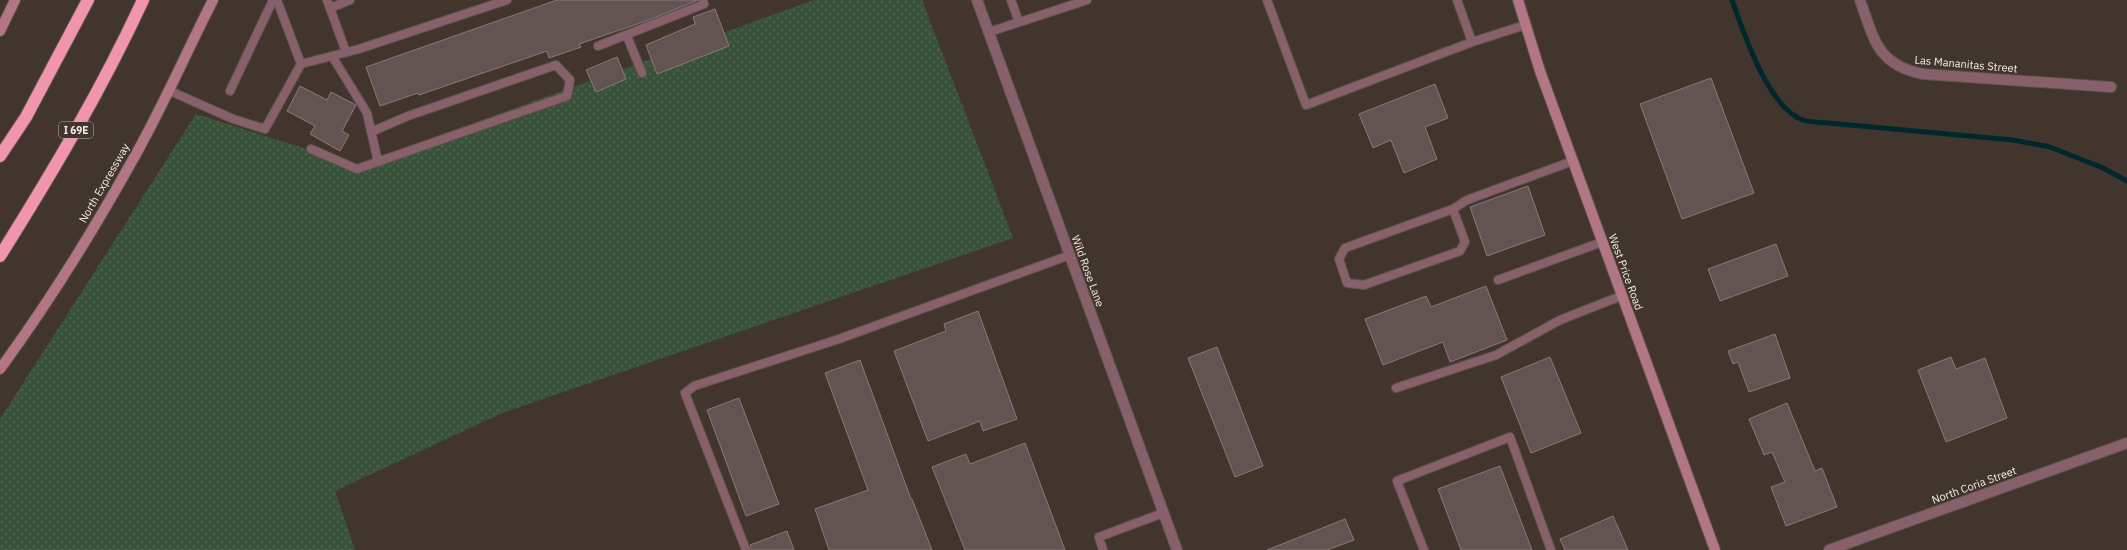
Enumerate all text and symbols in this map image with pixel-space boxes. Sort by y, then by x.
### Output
street label: Las Mananitas Street [1914,53,2018,75]
road number: I 69E [59,122,93,138]
street label: North Expressway [76,140,133,225]
street label: West Price Road [1606,232,1646,312]
street label: Wild Rose Lane [1069,233,1107,309]
street label: North Coria Street [1930,463,2018,507]

